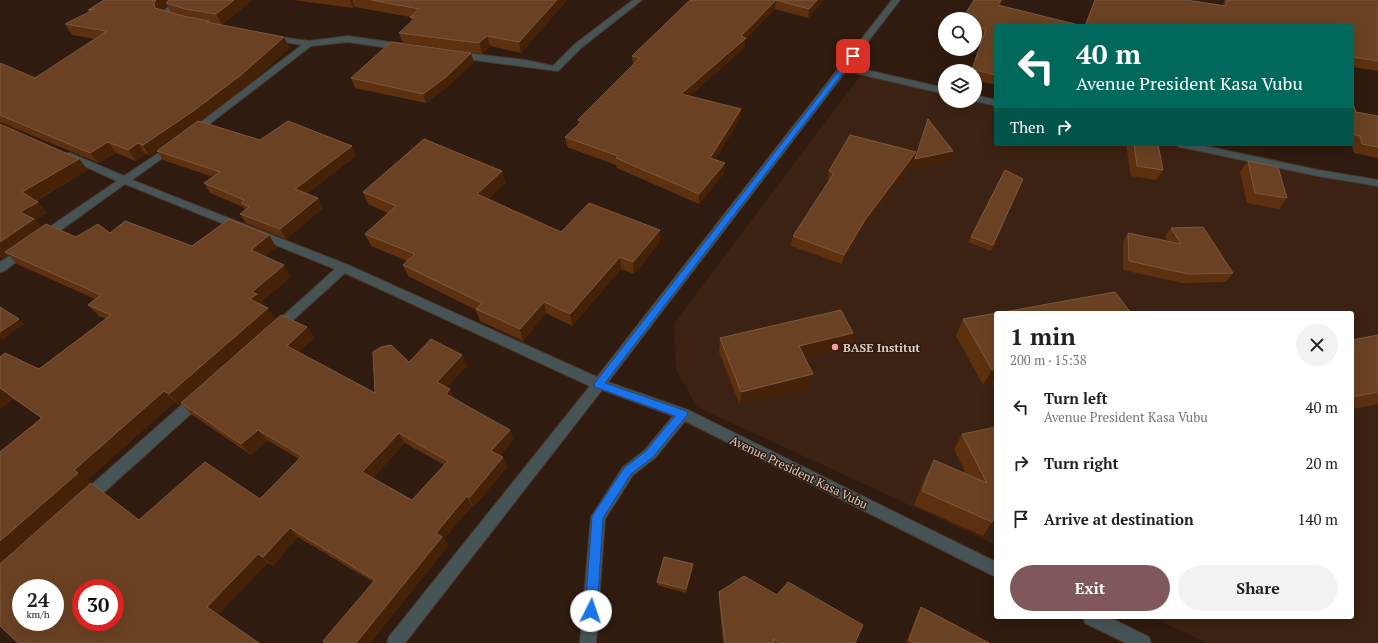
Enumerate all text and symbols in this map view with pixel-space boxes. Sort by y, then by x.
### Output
map controls [938,12,982,108]
button: search [938,12,982,56]
text: 40 m [1076,35,1141,72]
pin [836,39,870,73]
icon: left [1010,40,1062,92]
icon: arrive [842,45,864,67]
button: layers [938,64,982,108]
text: Avenue President Kasa Vubu [1076,71,1303,95]
icon: right [1053,116,1075,138]
text: Then [1010,117,1045,137]
text: 1 min [1010,320,1076,352]
button: close [1296,324,1338,366]
place label: BASE Institut [843,340,920,355]
marker: BASE Institut [830,342,840,352]
text: 200 m · 15:38 [1010,351,1087,369]
text: Turn left [1044,388,1108,408]
icon: left [1010,396,1032,418]
text: 40 m [1305,397,1338,417]
text: Avenue President Kasa Vubu [1044,408,1208,426]
street label: Avenue President Kasa Vubu [728,432,870,512]
icon: right [1010,452,1032,474]
text: Turn right [1044,453,1119,473]
text: 20 m [1305,453,1338,473]
icon: arrive [1010,508,1032,530]
text: Arrive at destination [1044,509,1194,529]
text: 140 m [1297,509,1338,529]
button: Exit [1010,565,1170,611]
button: Share [1178,565,1338,611]
speed limit sign: 30 [72,579,124,631]
text: 24 [27,586,49,613]
position arrow [570,590,612,632]
text: km/h [26,608,50,621]

